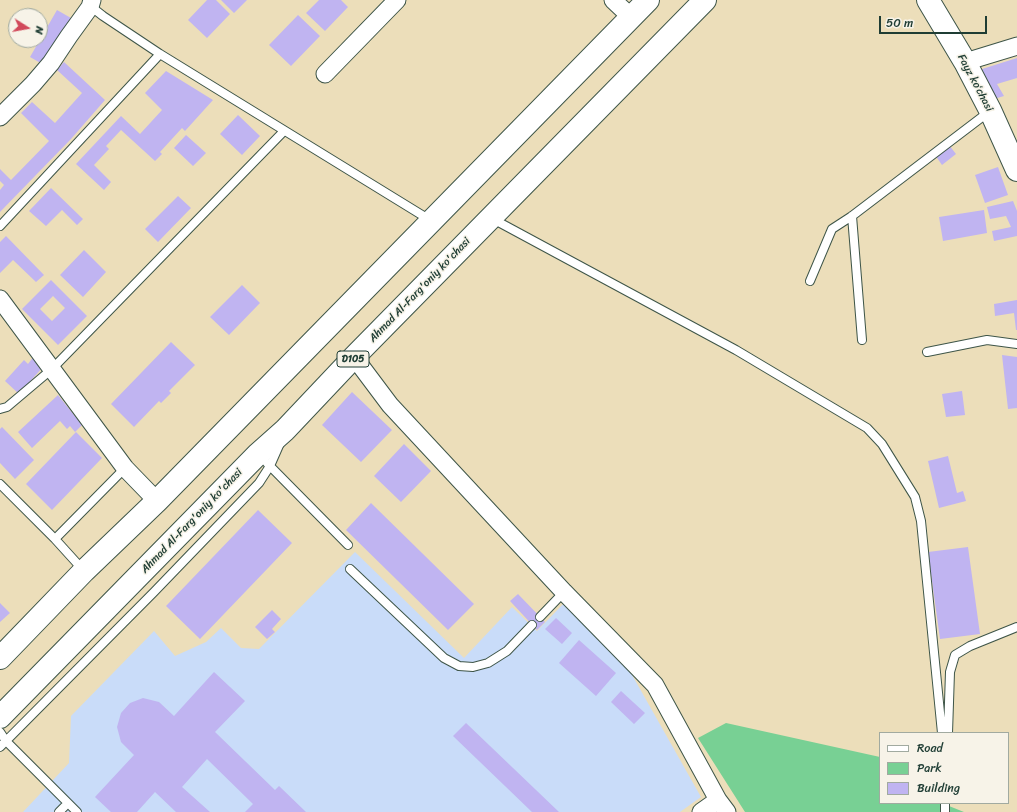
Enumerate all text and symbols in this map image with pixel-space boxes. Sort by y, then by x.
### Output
north arrow [8,8,48,48]
scale bar [881,8,989,34]
text: 50 m [886,12,913,34]
text: N [29,25,49,36]
street label: Fayz koʻchasi [954,52,996,114]
street label: Ahmad Al-Farg'oniy ko'chasi [367,235,473,345]
road number: D105 [337,351,369,367]
street label: Ahmad Al-Farg'oniy ko'chasi [139,466,245,576]
legend [879,732,1009,804]
text: Road [917,737,943,759]
text: Park [917,757,942,779]
text: Building [917,777,960,799]

